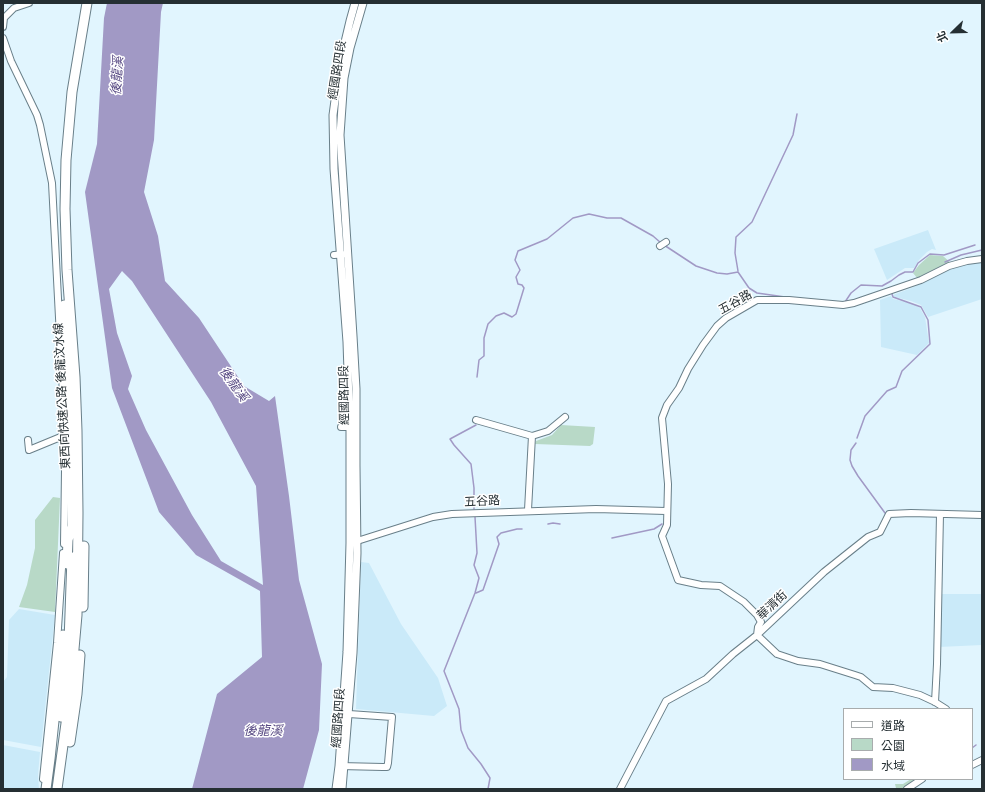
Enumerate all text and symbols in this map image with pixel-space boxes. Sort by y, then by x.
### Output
north arrow [933,12,973,52]
text: 北 [934,29,950,44]
street label: 經國路四段 [325,39,349,101]
water label: 後龍溪 [108,56,126,96]
street label: 五谷路 [716,287,754,317]
street label: 東西向快速公路 後龍汶水線 [51,322,73,470]
water label: 後龍溪 [216,364,252,404]
street label: 經國路四段 [336,365,352,425]
street label: 五谷路 [464,493,500,509]
street label: 華清街 [754,587,790,623]
street label: 經國路四段 [329,688,347,748]
legend [843,708,973,780]
text: 道路 [881,719,905,732]
water label: 後龍溪 [244,723,282,739]
text: 公園 [881,739,905,752]
text: 水域 [881,759,905,772]

